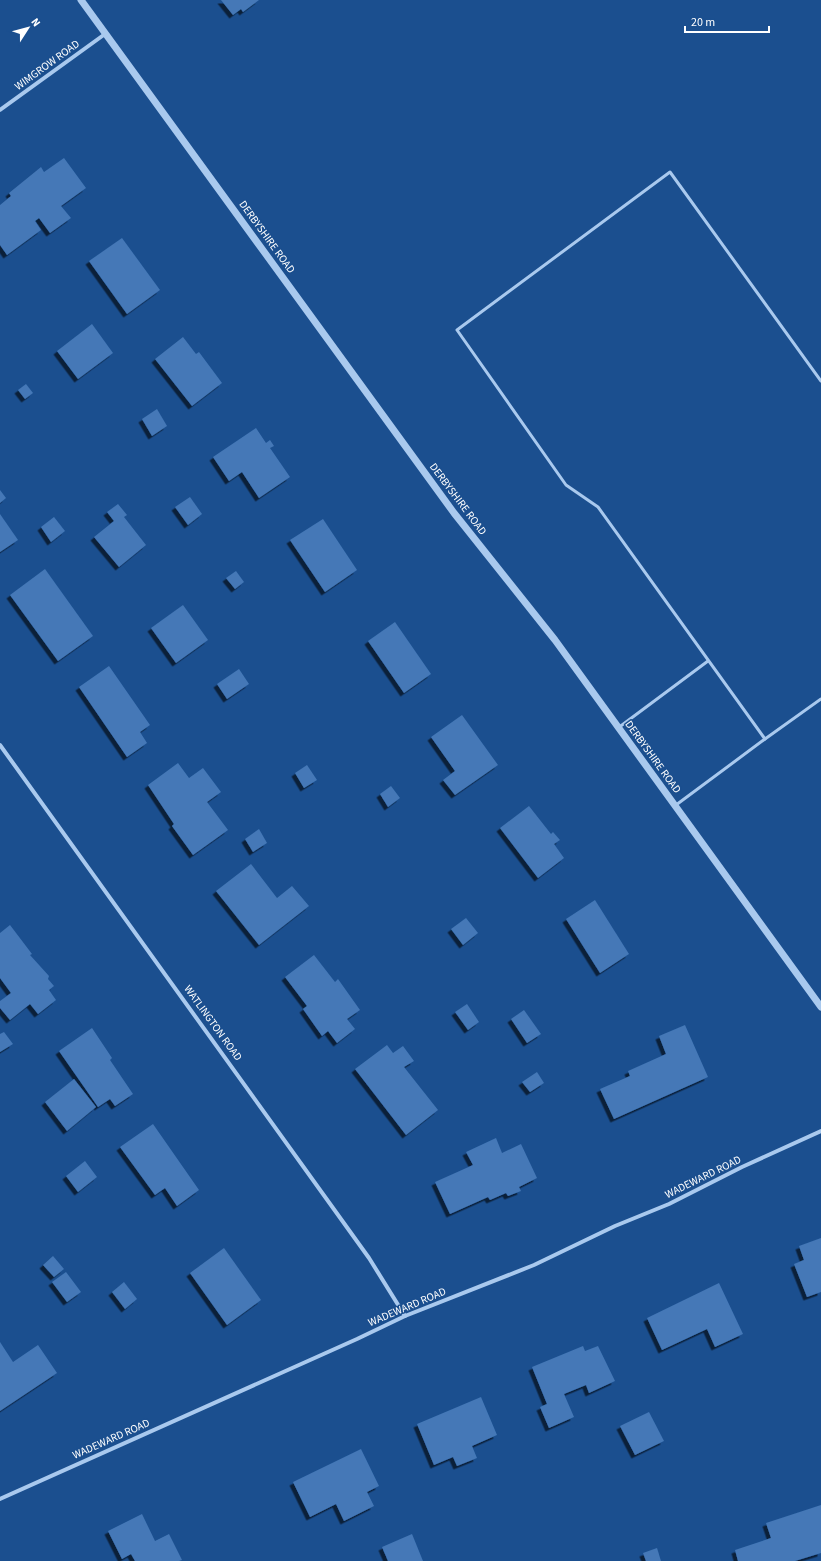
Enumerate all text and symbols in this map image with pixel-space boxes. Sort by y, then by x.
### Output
north arrow [8,8,48,48]
scale bar [685,8,769,34]
text: 20 m [691,14,715,31]
text: N [27,15,44,30]
street label: WIMGROW ROAD [12,36,83,94]
street label: DERBYSHIRE ROAD [235,198,299,277]
street label: DERBYSHIRE ROAD [426,460,490,538]
street label: DERBYSHIRE ROAD [621,718,685,797]
street label: WATLINGTON ROAD [180,982,246,1064]
street label: WADEWARD ROAD [662,1152,744,1202]
street label: WADEWARD ROAD [366,1284,448,1330]
street label: WADEWARD ROAD [70,1415,152,1463]

